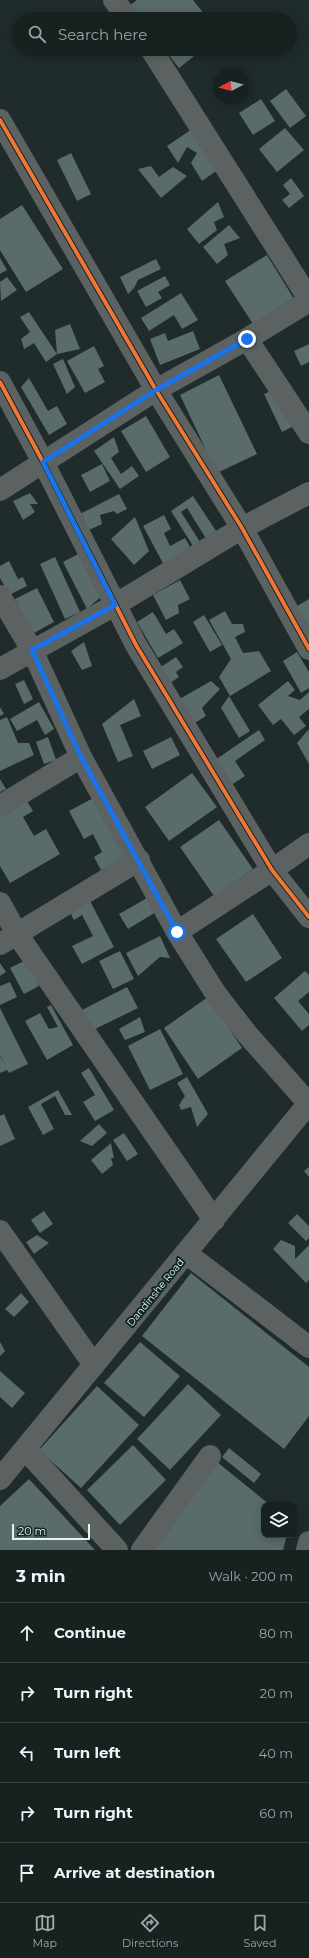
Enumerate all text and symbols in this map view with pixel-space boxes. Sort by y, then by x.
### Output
search box [12,12,297,56]
icon: search [26,23,48,45]
text: Search here [58,25,147,44]
north arrow [213,68,249,104]
route end [238,330,256,348]
route start [168,923,186,941]
street label: Dandinshe Road [124,1256,187,1329]
map controls [261,1502,297,1538]
button: layers [261,1502,297,1538]
scale bar [12,1522,90,1541]
text: 20 m [18,1524,46,1538]
text: 3 min [16,1566,66,1586]
text: Walk · 200 m [208,1568,293,1584]
icon: ahead [16,1622,38,1644]
text: Continue [54,1623,126,1642]
text: 80 m [259,1625,293,1641]
icon: right [16,1682,38,1704]
text: Turn right [54,1683,133,1702]
text: 20 m [260,1685,293,1701]
icon: left [16,1742,38,1764]
text: Turn left [54,1743,121,1762]
text: 40 m [259,1745,293,1761]
icon: right [16,1802,38,1824]
text: Turn right [54,1803,133,1822]
text: 60 m [259,1805,293,1821]
icon: arrive [16,1862,38,1884]
text: Arrive at destination [54,1863,215,1882]
tab: Map [33,1912,57,1950]
tab: Directions [122,1912,178,1950]
tab: Saved [243,1912,276,1950]

